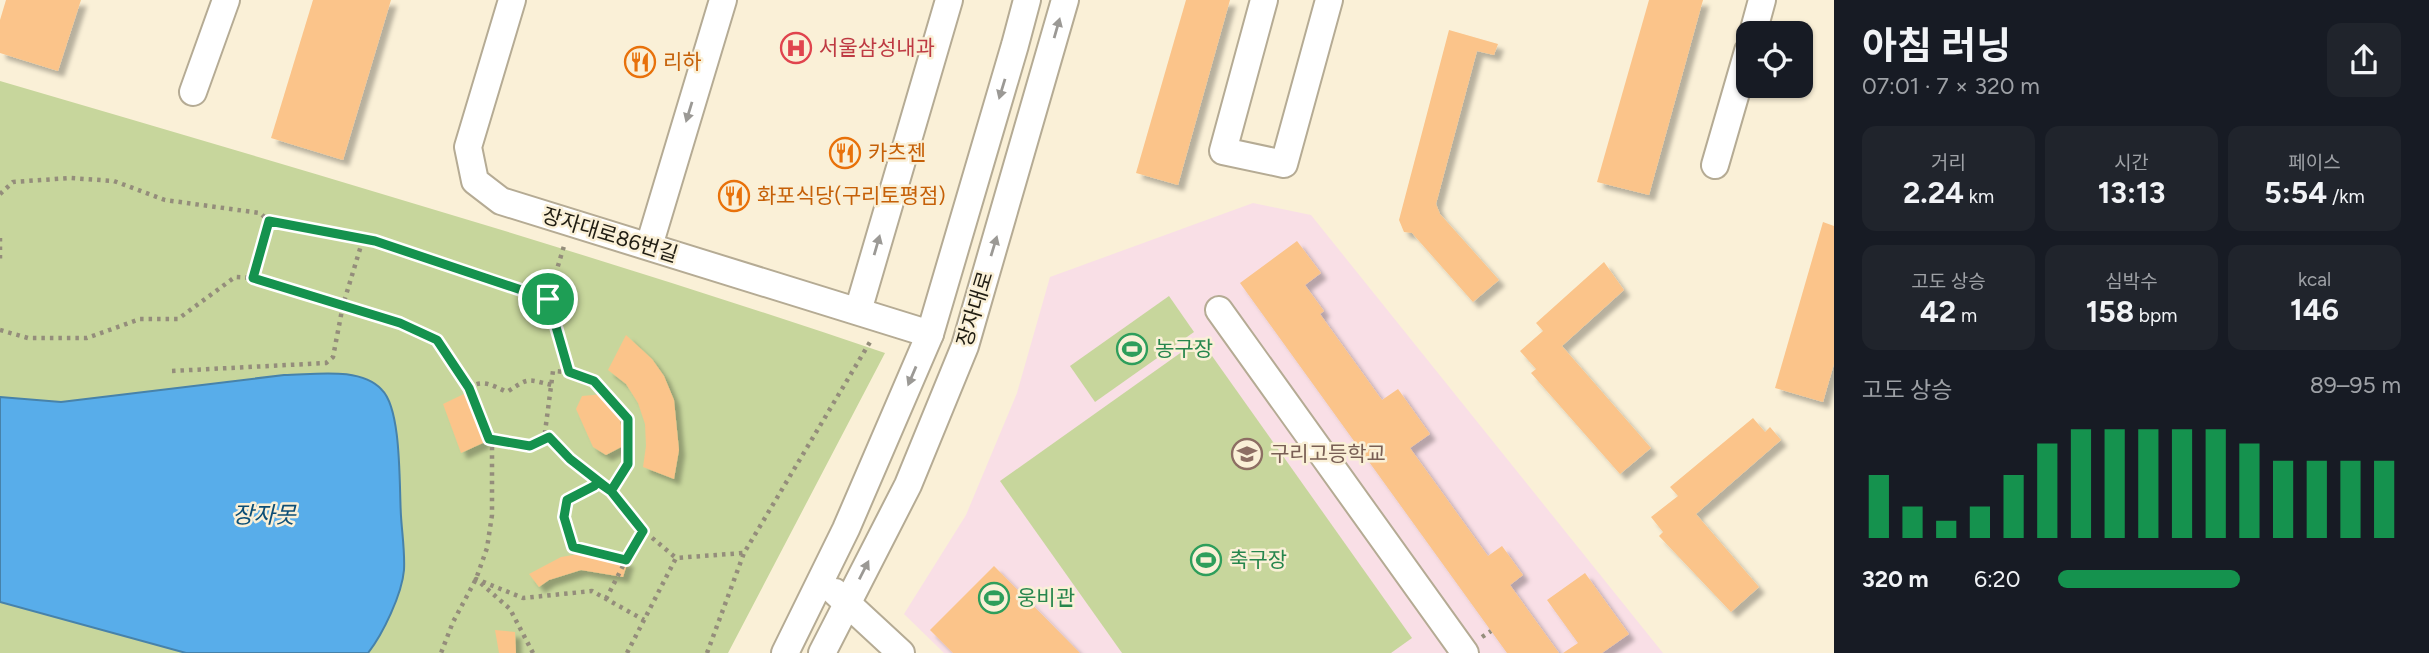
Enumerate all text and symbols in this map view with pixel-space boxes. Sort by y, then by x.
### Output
one-way arrow [1053,17,1063,38]
map controls [1736,21,1813,98]
button: locate [1736,21,1813,98]
text: 아침 러닝 [1862,23,2011,69]
button: share [2327,23,2401,97]
hospital icon: 서울삼성내과 [779,31,813,65]
place label: 서울삼성내과 [819,35,935,60]
restaurant icon: 리하 [623,45,657,79]
place label: 리하 [663,49,702,74]
text: 07:01 · 7 × 320 m [1862,72,2040,100]
one-way arrow [997,79,1007,100]
one-way arrow [683,102,693,123]
restaurant icon: 카츠젠 [828,136,862,170]
place label: 카츠젠 [868,140,926,165]
text: 거리 [1931,151,1966,174]
text: 시간 [2114,151,2149,174]
text: 페이스 [2288,151,2341,174]
text: 2.24 [1903,174,1964,211]
text: 13:13 [2098,174,2165,211]
text: 5:54 [2264,174,2327,211]
restaurant icon: 화포식당(구리토평점) [717,179,751,213]
place label: 화포식당(구리토평점) [757,183,946,208]
text: km [1964,185,1994,208]
text: /km [2327,185,2365,208]
street label: 장자대로86번길 [539,202,681,267]
one-way arrow [873,235,883,256]
one-way arrow [990,236,1000,257]
street label: 장자대로 [951,268,998,349]
text: kcal [2298,268,2331,291]
pin [518,269,578,329]
text: 고도 상승 [1911,270,1986,293]
text: 심박수 [2105,270,2158,293]
icon: arrive [529,280,567,318]
text: 146 [2290,291,2339,328]
text: 42 [1920,293,1956,330]
text: 158 [2086,293,2134,330]
text: m [1956,304,1977,327]
text: bpm [2134,304,2177,327]
sports icon: 농구장 [1115,332,1149,366]
place label: 농구장 [1155,336,1213,361]
one-way arrow [906,366,917,387]
text: 89–95 m [2310,371,2401,399]
text: 고도 상승 [1862,376,1952,404]
school or university icon: 구리고등학교 [1230,437,1264,471]
place label: 구리고등학교 [1270,441,1386,466]
water label: 장자못 [232,501,298,529]
sports icon: 축구장 [1189,543,1223,577]
place label: 축구장 [1229,547,1287,572]
one-way arrow [858,560,870,580]
text: 320 m [1862,565,1929,593]
text: 6:20 [1974,565,2020,593]
sports icon: 웅비관 [977,581,1011,615]
place label: 웅비관 [1017,585,1075,610]

